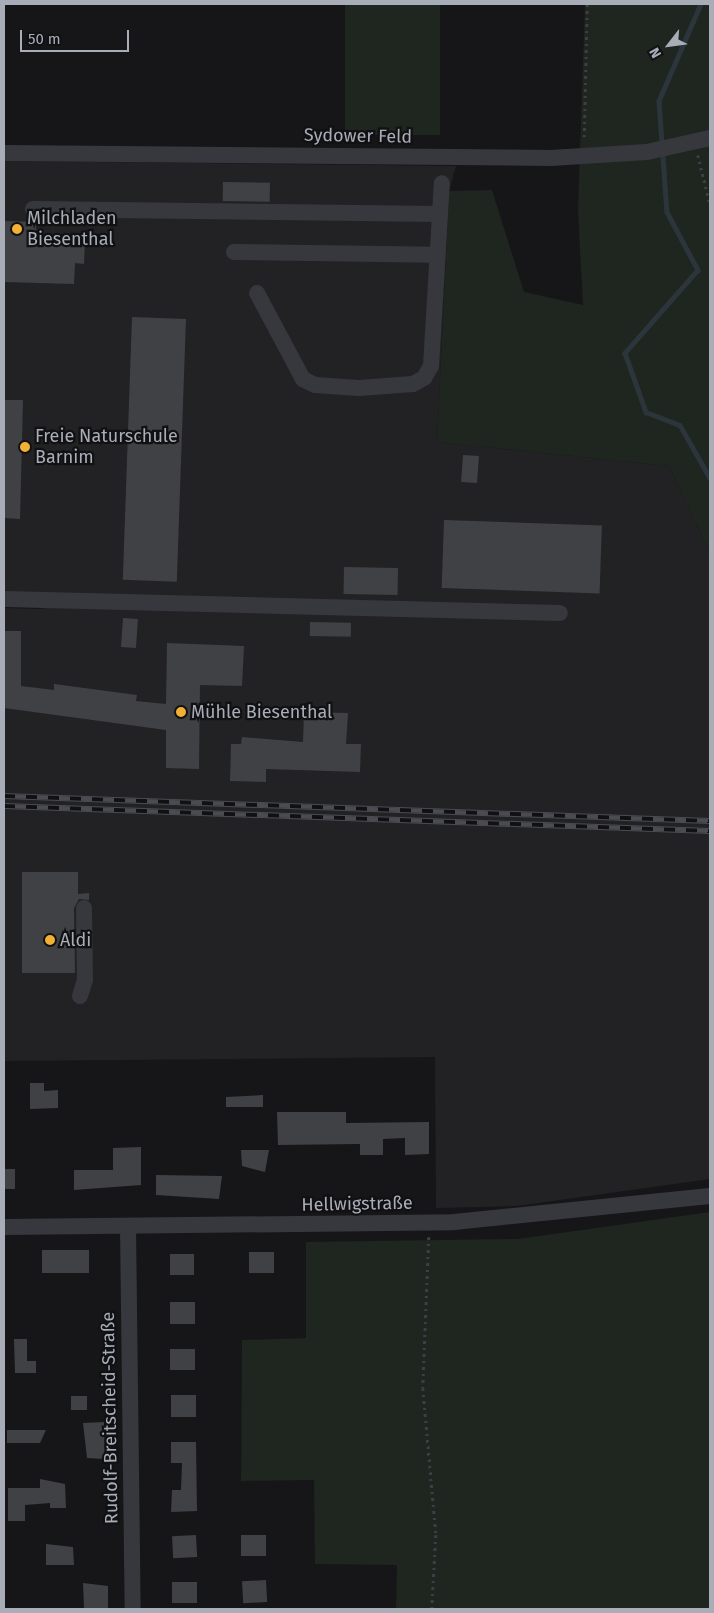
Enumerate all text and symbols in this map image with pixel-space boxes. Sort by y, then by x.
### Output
scale bar [22,20,131,52]
north arrow [644,20,694,70]
text: 50 m [28,30,61,48]
text: N [646,44,665,61]
street label: Sydower Feld [304,124,412,148]
place label: Milchladen Biesenthal [27,208,117,250]
marker: Milchladen Biesenthal [11,223,23,235]
place label: Freie Naturschule Barnim [35,426,178,468]
marker: Freie Naturschule Barnim [19,441,31,453]
place label: Mühle Biesenthal [191,701,332,723]
marker: Mühle Biesenthal [175,706,187,718]
place label: Aldi [60,929,91,951]
marker: Aldi [44,934,56,946]
street label: Hellwigstraße [301,1192,413,1216]
street label: Rudolf-Breitscheid-Straße [97,1312,123,1524]

